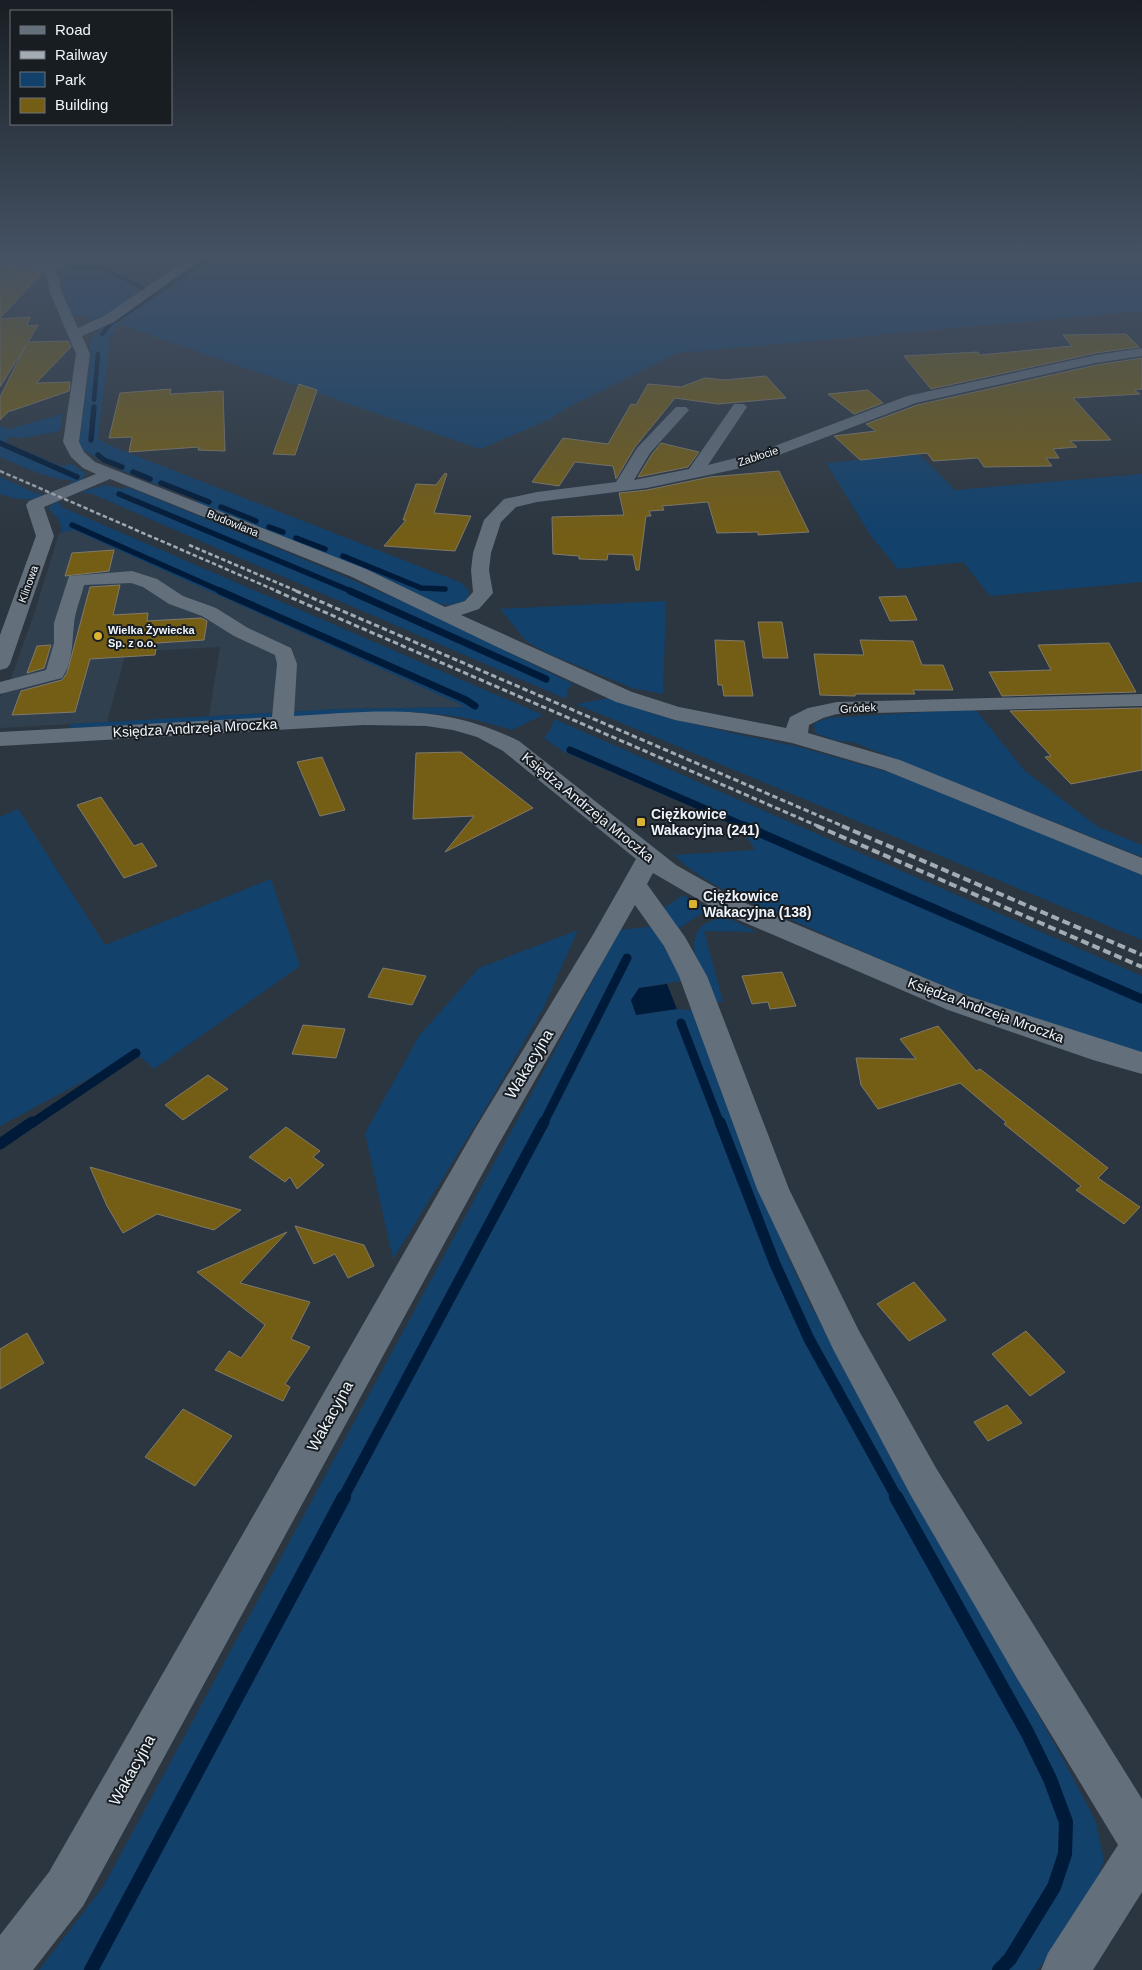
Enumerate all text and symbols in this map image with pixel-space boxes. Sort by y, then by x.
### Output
legend [10,10,172,125]
text: Road [55,21,91,38]
text: Railway [55,46,108,63]
text: Park [55,71,86,88]
text: Building [55,96,108,113]
street label: Zabłocie [736,444,780,468]
street label: Budowlana [206,507,261,539]
street label: Klinowa [16,563,41,604]
place label: Wielka Żywiecka Sp. z o.o. [108,624,196,649]
marker: Wielka Żywiecka Sp. z o.o. [92,630,104,642]
street label: Gródek [840,701,877,715]
street label: Księdza Andrzeja Mroczka [112,716,278,740]
street label: Księdza Andrzeja Mroczka [519,749,657,865]
place label: Ciężkowice Wakacyjna (241) [651,806,759,838]
marker: Ciężkowice Wakacyjna (241) [635,816,647,828]
place label: Ciężkowice Wakacyjna (138) [703,888,811,920]
marker: Ciężkowice Wakacyjna (138) [687,898,699,910]
street label: Księdza Andrzeja Mroczka [906,974,1066,1046]
street label: Wakacyjna [502,1026,556,1102]
street label: Wakacyjna [304,1378,356,1454]
street label: Wakacyjna [106,1732,158,1808]

